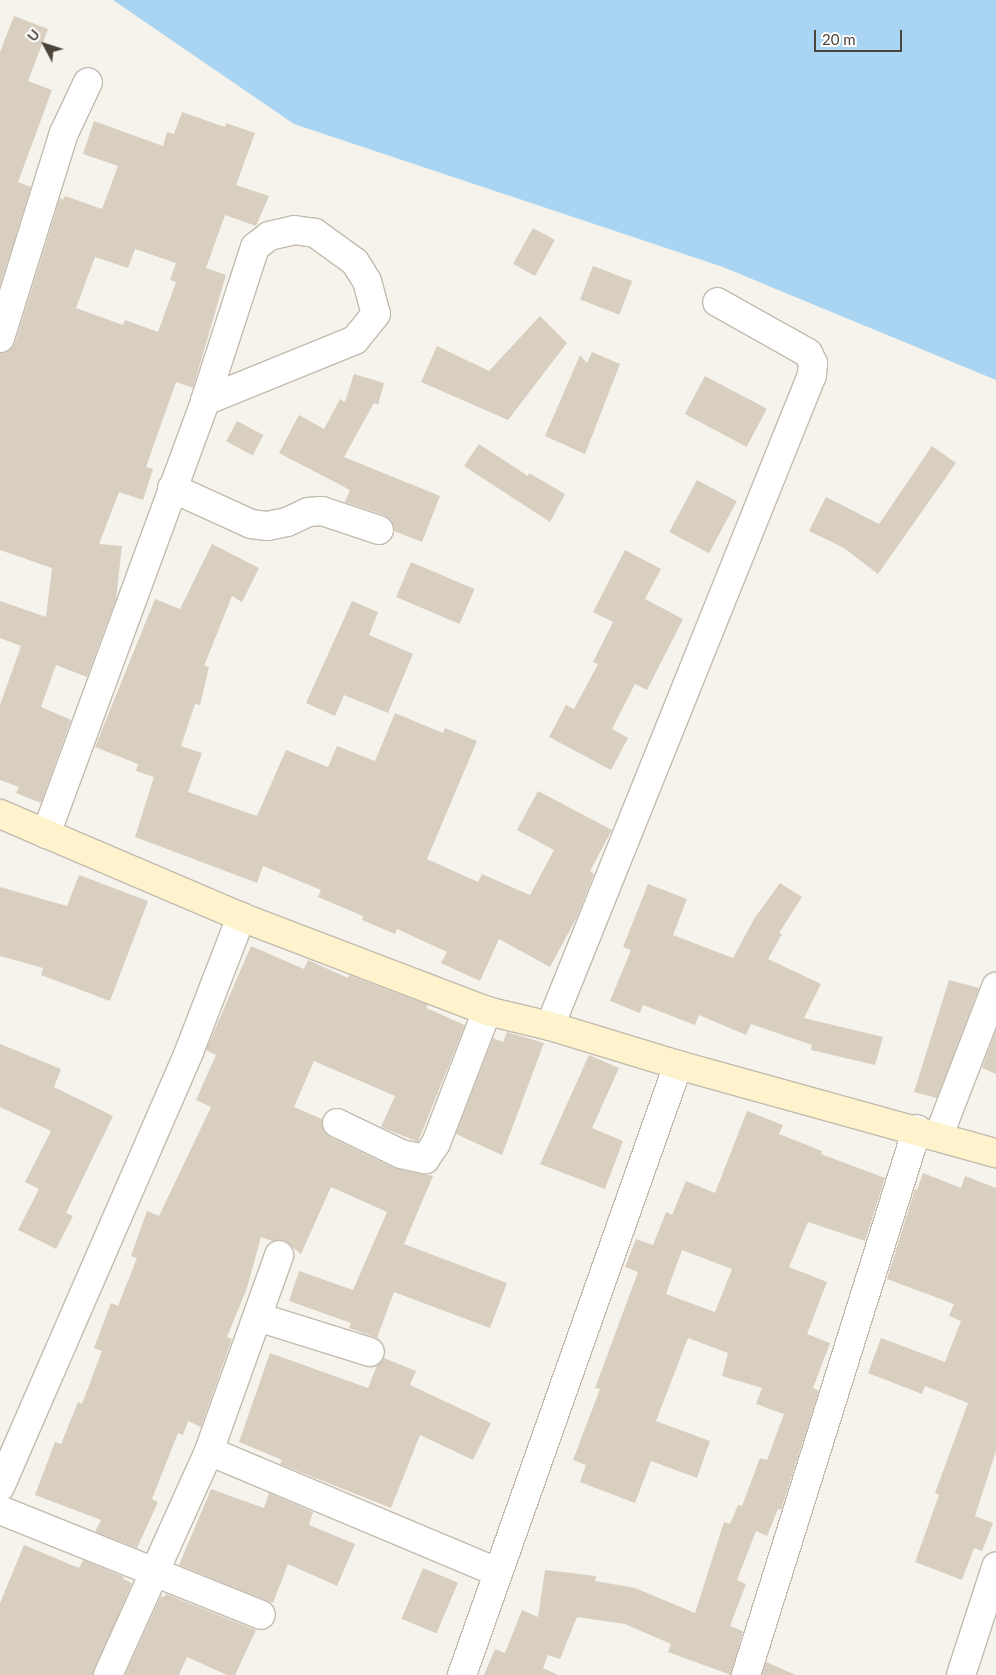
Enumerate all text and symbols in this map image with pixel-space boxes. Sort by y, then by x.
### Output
north arrow [20,20,70,70]
scale bar [816,20,904,52]
text: U [23,26,43,44]
text: 20 m [822,30,856,48]

